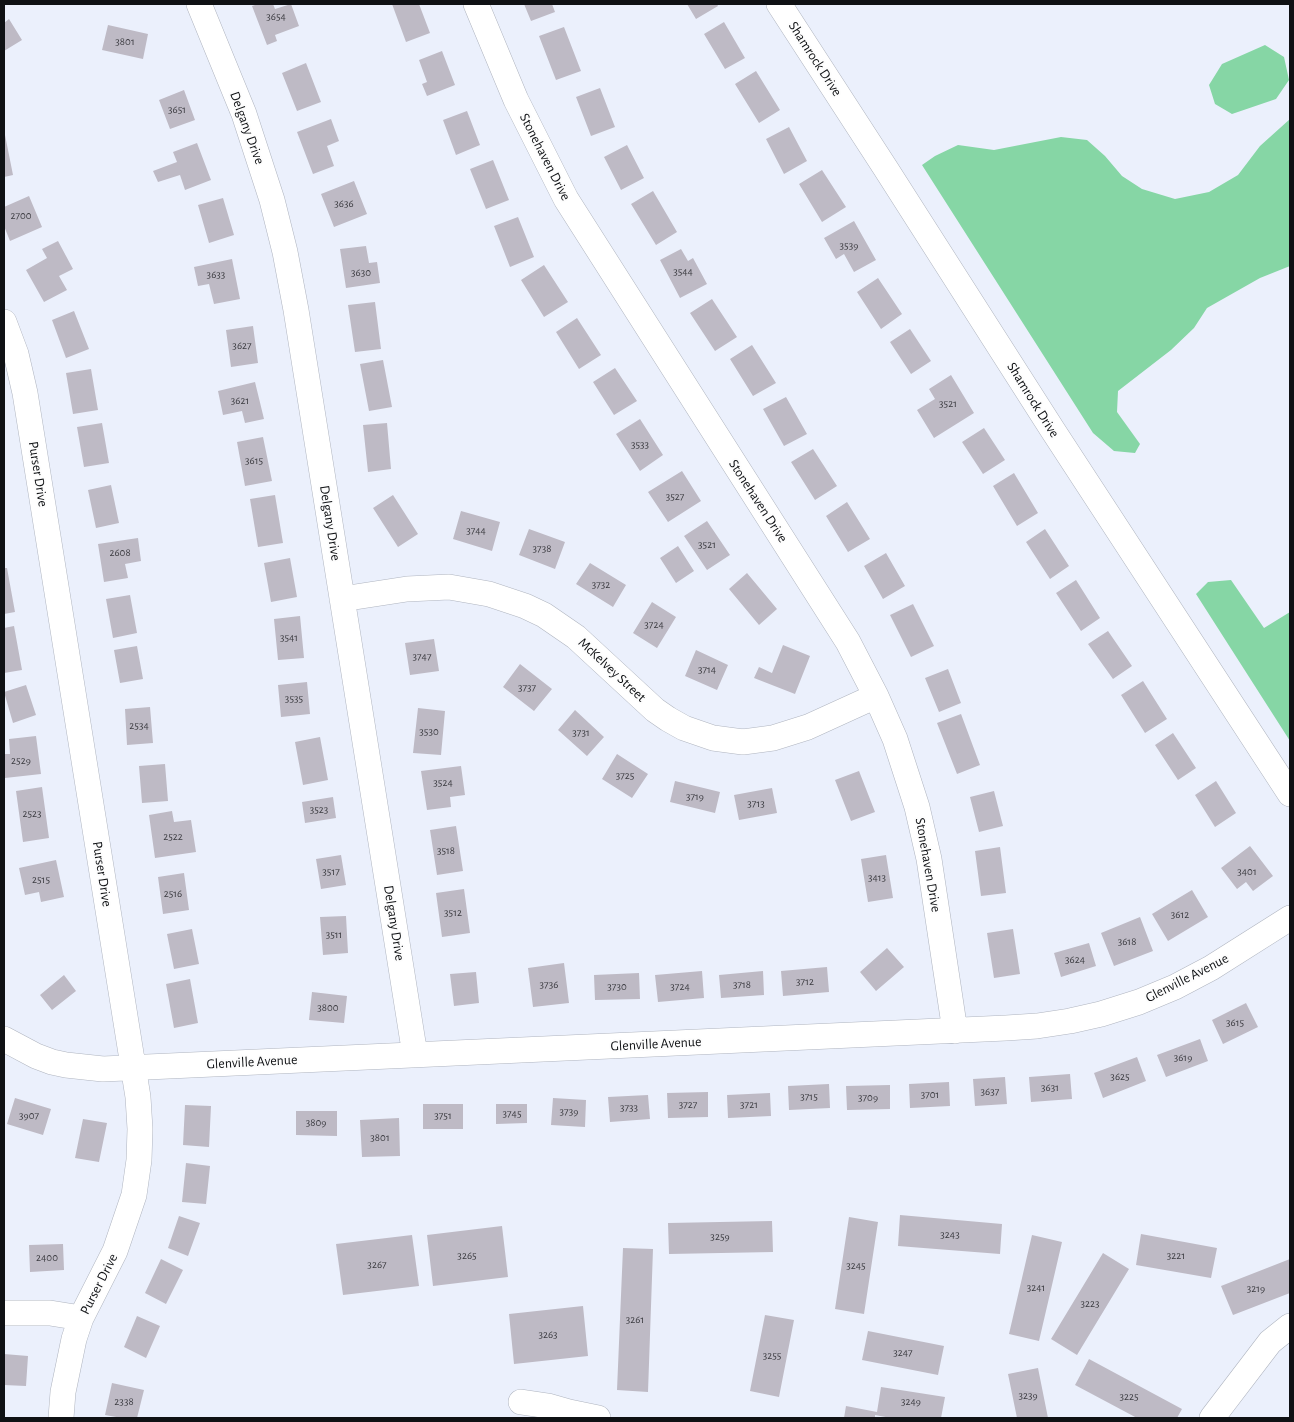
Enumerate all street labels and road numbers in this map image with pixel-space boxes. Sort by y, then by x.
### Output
street label: Shamrock Drive [785,18,845,100]
street label: Delgany Drive [226,89,268,167]
street label: Stonehaven Drive [516,111,574,203]
street label: Shamrock Drive [1003,359,1063,441]
street label: Purser Drive [25,440,51,508]
street label: Stonehaven Drive [725,456,791,546]
street label: Delgany Drive [316,484,344,562]
street label: McKelvey Street [575,634,649,706]
street label: Stonehaven Drive [911,816,945,914]
street label: Purser Drive [89,840,115,908]
street label: Delgany Drive [380,884,408,962]
street label: Glenville Avenue [1143,950,1231,1006]
street label: Glenville Avenue [610,1033,702,1055]
street label: Glenville Avenue [206,1051,298,1073]
street label: Purser Drive [76,1251,122,1317]

